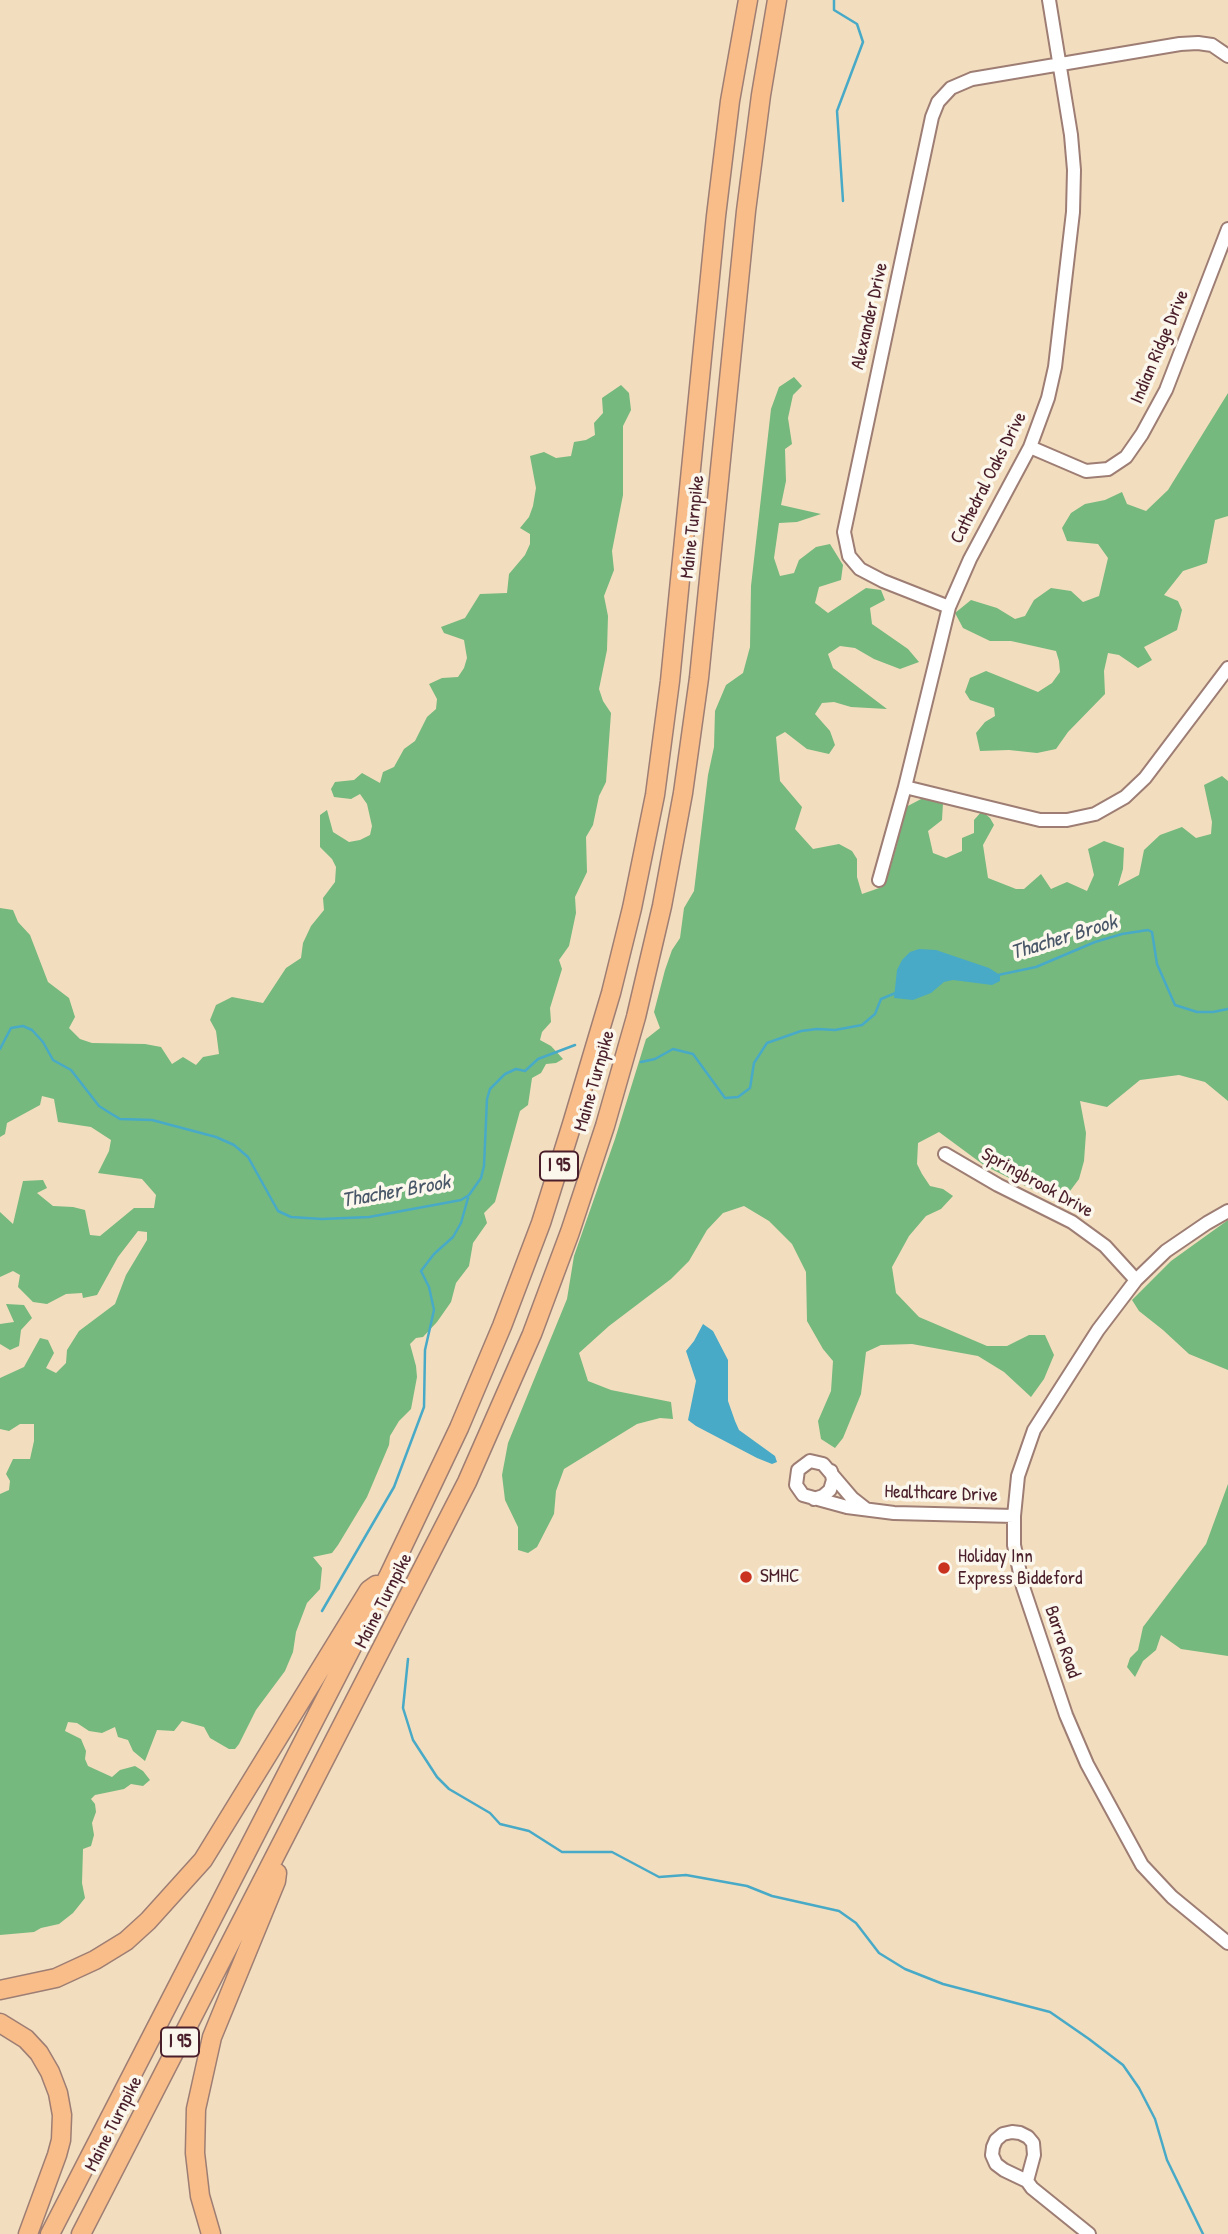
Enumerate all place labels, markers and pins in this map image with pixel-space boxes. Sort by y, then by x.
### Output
place label: Holiday Inn Express Biddeford [958,1546,1082,1590]
marker: Holiday Inn Express Biddeford [936,1560,952,1576]
place label: SMHC [760,1566,799,1588]
marker: SMHC [738,1569,754,1585]

